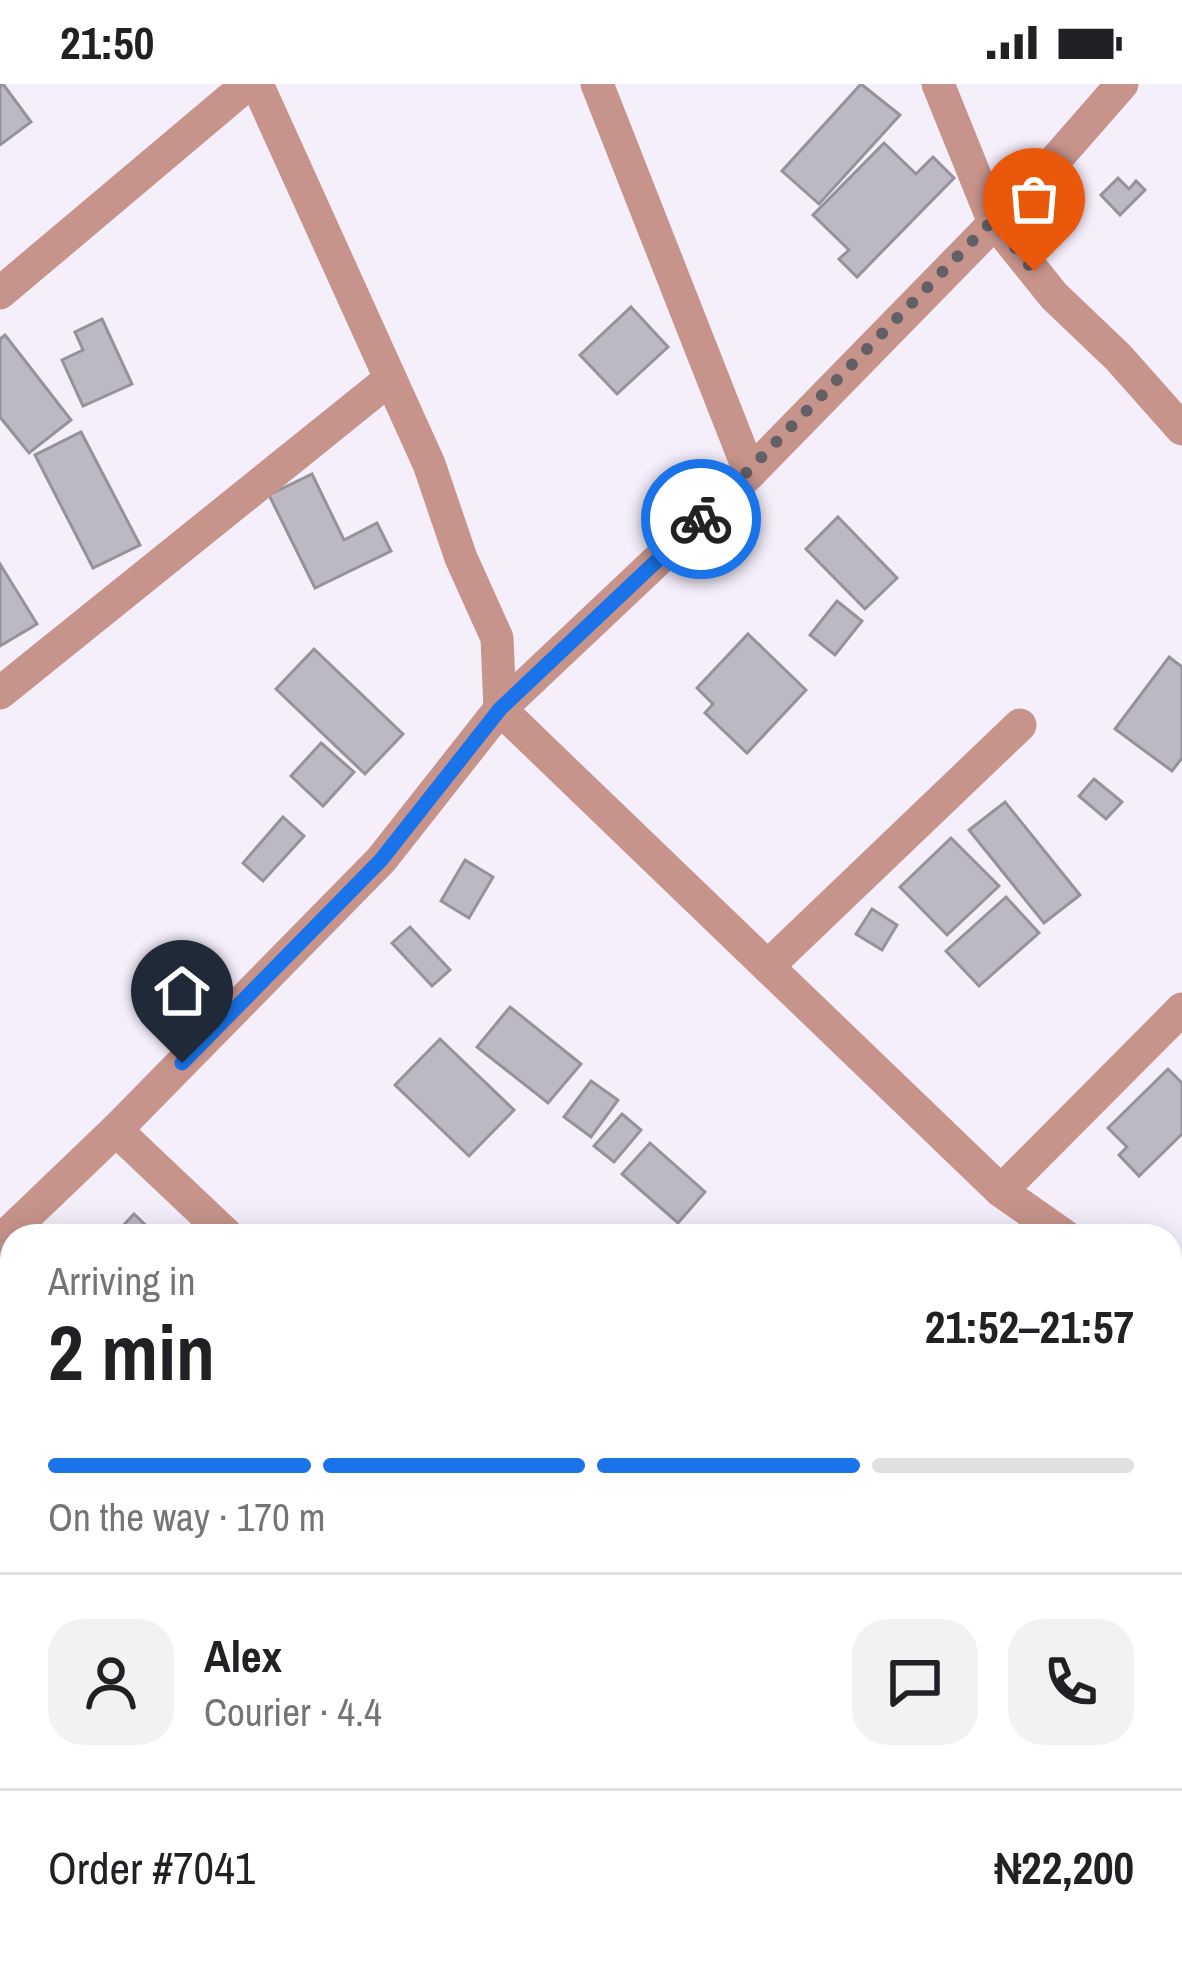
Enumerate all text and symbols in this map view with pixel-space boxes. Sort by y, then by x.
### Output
text: 21:50 [60,12,154,73]
pin [983,148,1085,271]
icon: bag [1001,166,1067,232]
courier [641,459,761,579]
icon: bike [668,486,734,552]
pin [131,940,233,1063]
icon: home [149,958,215,1024]
text: Arriving in [48,1255,196,1307]
text: 21:52–21:57 [925,1296,1134,1357]
text: 2 min [48,1299,215,1404]
text: On the way · 170 m [48,1491,325,1543]
button: person [48,1619,174,1745]
button: chat [852,1619,978,1745]
button: phone [1008,1619,1134,1745]
text: Alex [204,1625,282,1686]
text: Courier · 4.4 [204,1686,382,1738]
text: Order #7041 [48,1837,255,1898]
text: ₦22,200 [994,1837,1134,1898]

